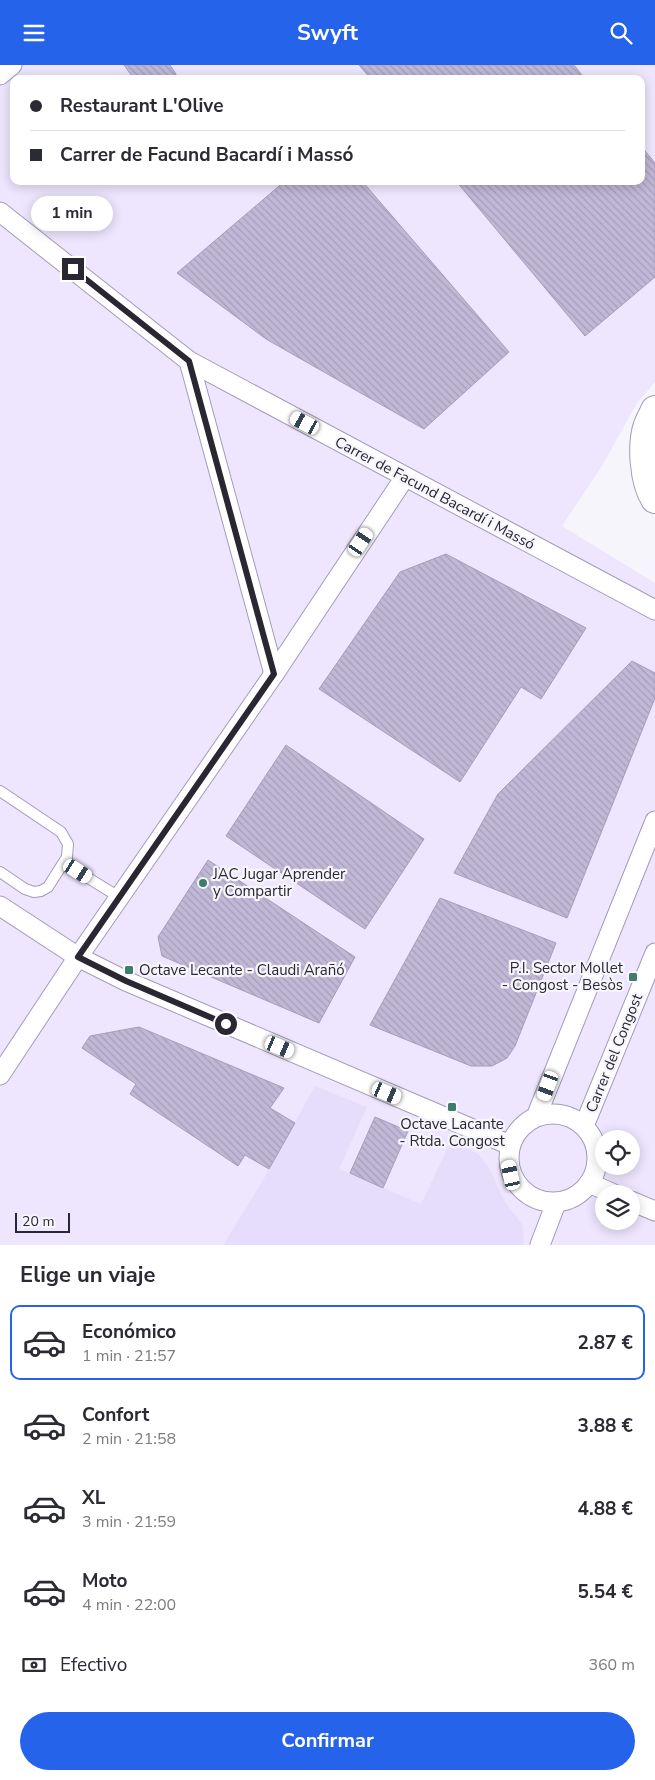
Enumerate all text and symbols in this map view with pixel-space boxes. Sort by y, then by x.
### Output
text: Swyft [297,18,358,48]
icon: menu [20,19,48,47]
icon: search [607,19,635,47]
text: Restaurant L'Olive [60,93,223,119]
text: Carrer de Facund Bacardí i Massó [60,142,354,168]
callout: 1 min [32,197,114,231]
text: 1 min [51,202,93,224]
route end [62,258,84,280]
car [288,409,321,437]
street label: Carrer de Facund Bacardí i Massó [332,432,538,554]
car [346,525,375,559]
car [61,857,94,885]
place label: JAC Jugar Aprender y Compartir [212,864,346,901]
marker: JAC Jugar Aprender y Compartir [197,877,209,889]
place label: P.I. Sector Mollet - Congost - Besòs [502,958,624,995]
place label: Octave Lecante - Claudi Arañó [139,960,345,980]
marker: Octave Lecante - Claudi Arañó [123,964,135,976]
marker: P.I. Sector Mollet - Congost - Besòs [627,971,639,983]
street label: Carrer del Congost [581,990,647,1115]
route start [215,1013,237,1035]
car [263,1034,296,1060]
car [535,1069,560,1103]
car [370,1080,403,1106]
marker: Octave Lacante - Rtda. Congost [446,1101,458,1113]
place label: Octave Lacante - Rtda. Congost [399,1114,505,1151]
map controls [595,1130,640,1230]
button: locate [595,1130,640,1175]
car [500,1159,521,1191]
button: layers [595,1185,640,1230]
scale bar [15,1210,70,1233]
text: 20 m [22,1212,54,1231]
text: Elige un viaje [20,1260,155,1290]
text: Económico [82,1319,176,1345]
icon: car [22,1320,67,1365]
text: 2.87 € [578,1330,633,1356]
text: 1 min · 21:57 [82,1345,176,1367]
text: Confort [82,1402,149,1428]
icon: car [22,1403,67,1448]
text: 3.88 € [578,1413,633,1439]
text: 2 min · 21:58 [82,1428,176,1450]
text: XL [82,1485,105,1511]
icon: car [22,1486,67,1531]
text: 4.88 € [578,1496,633,1522]
text: 3 min · 21:59 [82,1511,176,1533]
text: Moto [82,1568,128,1594]
icon: car [22,1569,67,1614]
text: 5.54 € [578,1579,633,1605]
text: 4 min · 22:00 [82,1594,176,1616]
icon: cash [20,1651,48,1679]
text: Efectivo [60,1652,127,1678]
text: 360 m [588,1654,635,1676]
button: Confirmar [20,1712,635,1770]

